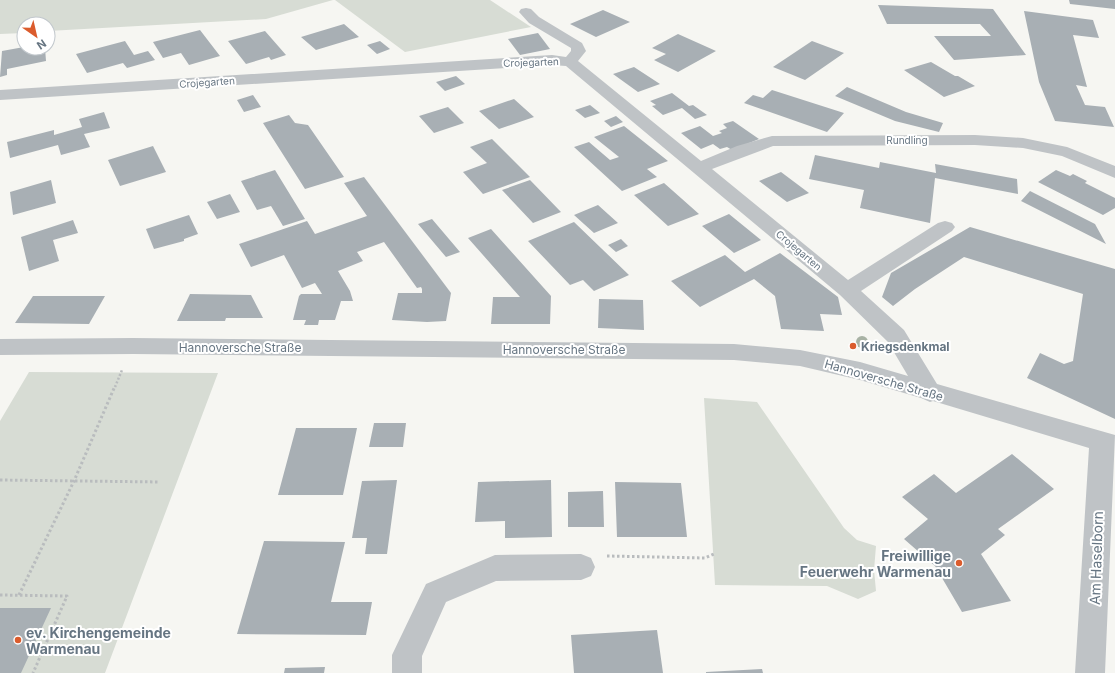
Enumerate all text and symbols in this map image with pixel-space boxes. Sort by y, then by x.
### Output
north arrow [16,16,56,56]
text: N [34,36,49,52]
street label: Crojegarten [503,55,559,69]
street label: Crojegarten [179,74,235,90]
street label: Rundling [886,134,928,146]
street label: Crojegarten [774,227,824,273]
place label: Kriegsdenkmal [861,339,950,354]
street label: Hannoversche Straße [179,340,301,355]
marker: Kriegsdenkmal [848,341,858,351]
street label: Hannoversche Straße [503,342,625,357]
street label: Hannoversche Straße [823,356,945,404]
street label: Am Haselborn [1086,511,1106,605]
place label: Freiwillige Feuerwehr Warmenau [800,547,951,580]
marker: Freiwillige Feuerwehr Warmenau [954,558,964,568]
place label: ev. Kirchengemeinde Warmenau [26,624,171,657]
marker: ev. Kirchengemeinde Warmenau [13,635,23,645]

